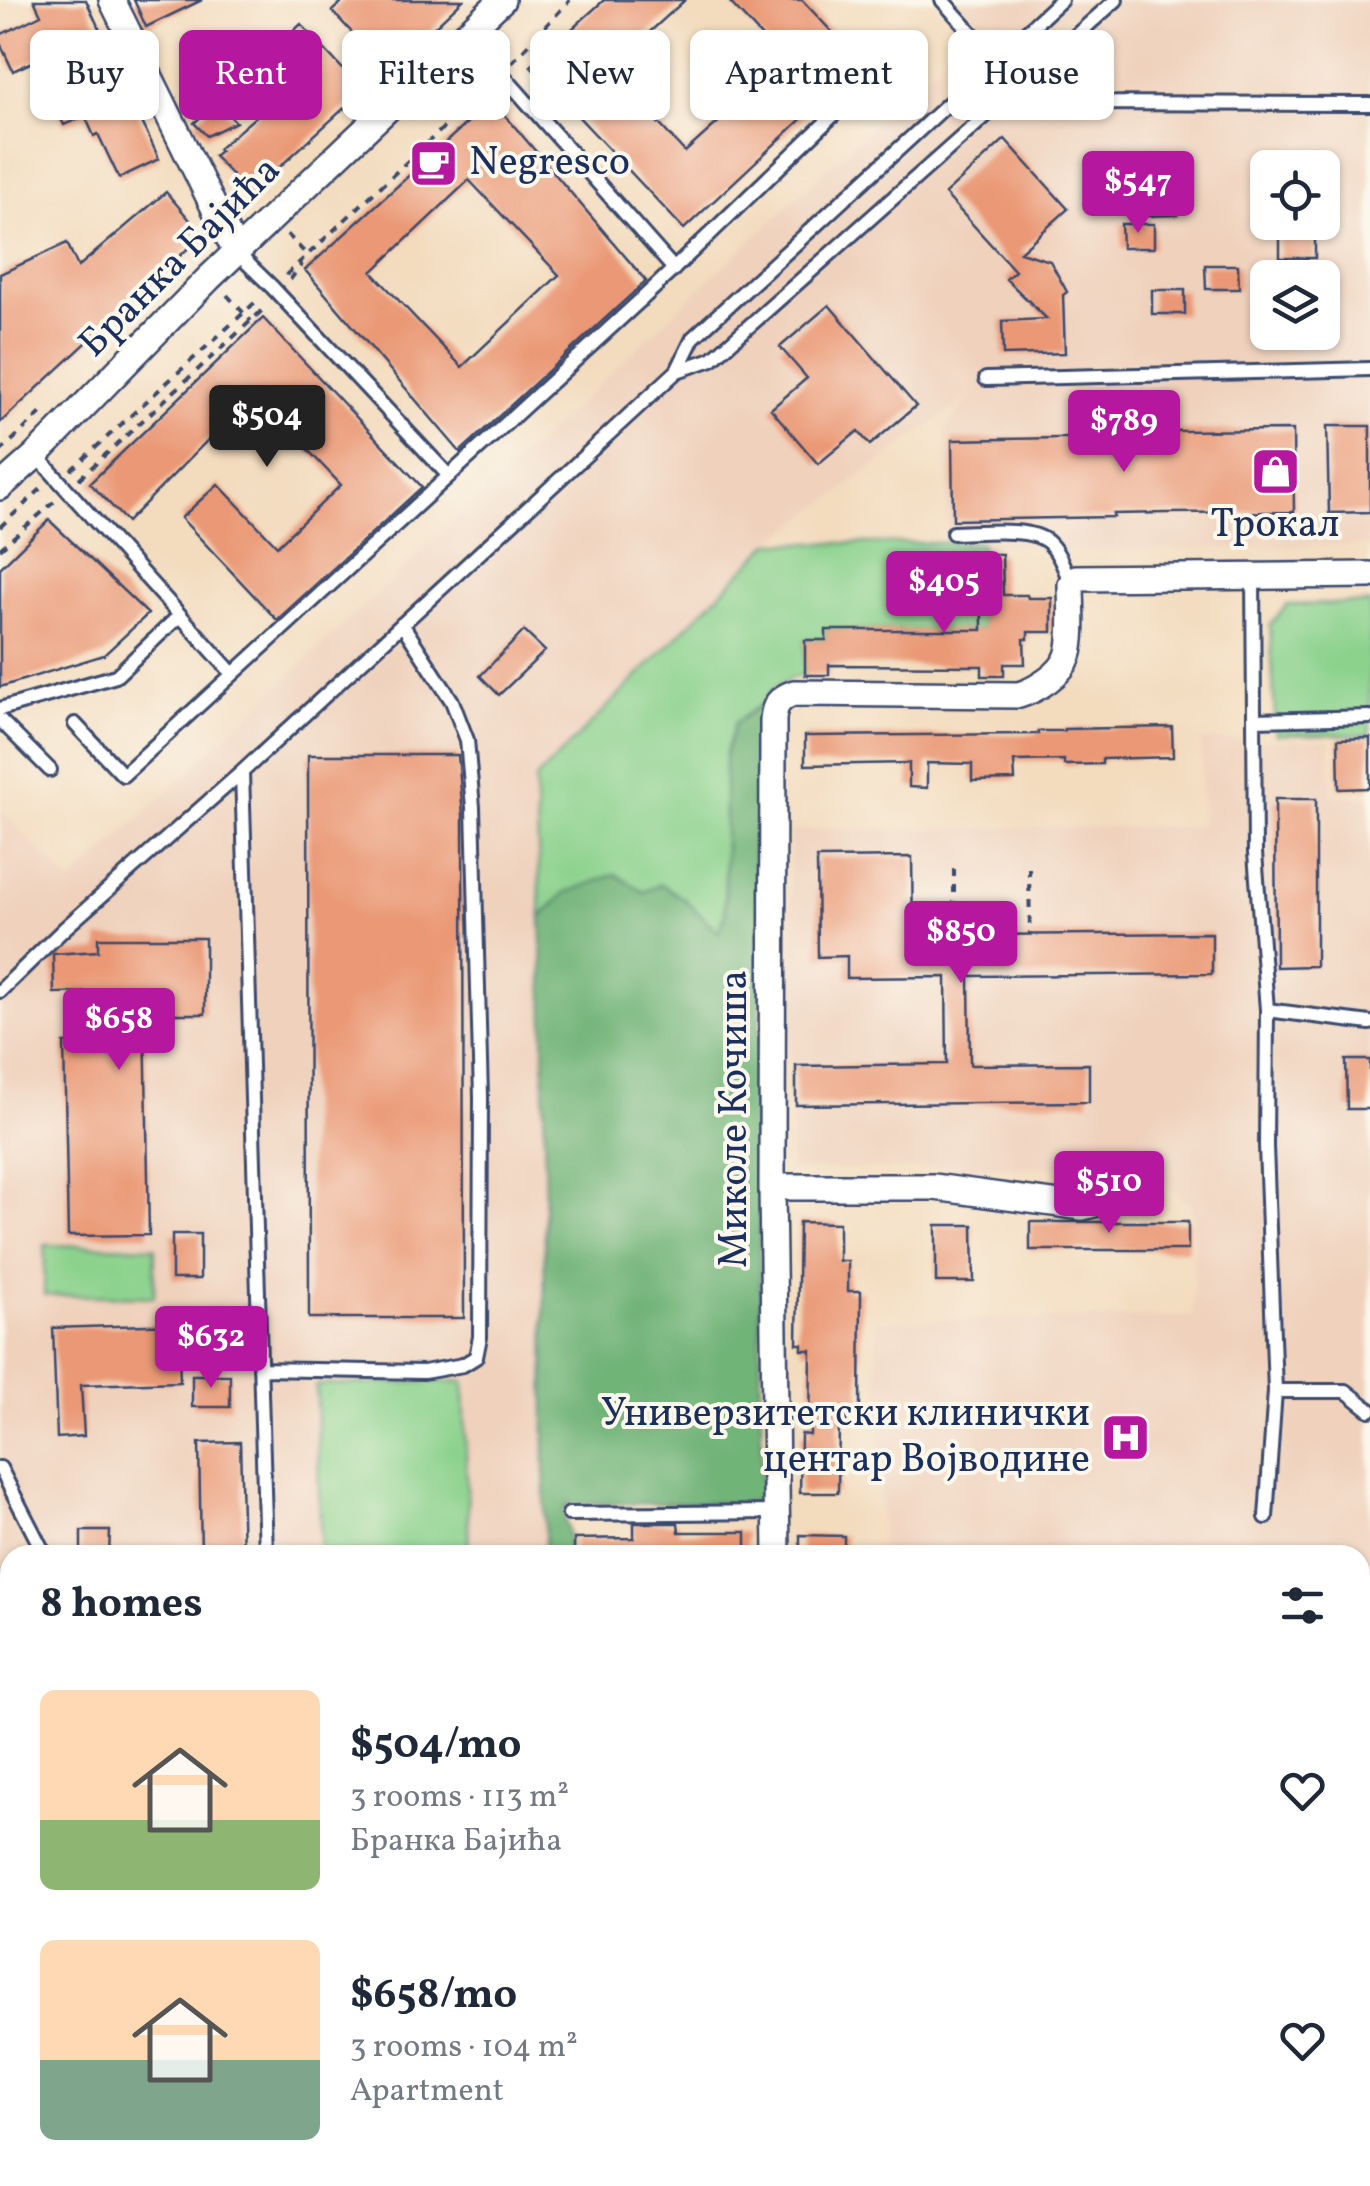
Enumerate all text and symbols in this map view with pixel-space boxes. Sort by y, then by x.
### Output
chip: Buy [30,30,159,120]
chip: Rent [179,30,322,120]
chip: Filters [342,30,510,120]
chip: New [530,30,670,120]
chip: Apartment [690,30,928,120]
chip: House [948,30,1114,120]
place label: Negresco [469,136,630,192]
cafe icon: Negresco [408,138,460,190]
street label: Бранка Бајића [67,144,295,372]
map controls [1250,150,1340,350]
button: locate [1250,150,1340,240]
pin: $547 [1079,151,1197,236]
text: $547 [1104,161,1172,205]
button: layers [1250,260,1340,350]
pin: $504 [208,385,326,470]
pin: $789 [1065,390,1183,475]
text: $504 [231,395,303,439]
text: $789 [1090,400,1158,444]
shop icon: Трокал [1249,445,1301,497]
place label: Трокал [1210,498,1340,554]
pin: $405 [885,551,1003,636]
text: $405 [908,561,980,605]
pin: $850 [902,901,1020,986]
text: $850 [926,911,996,955]
street label: Миколе Кочиша [708,970,764,1268]
pin: $658 [60,988,178,1073]
text: $658 [85,998,153,1042]
pin: $510 [1050,1151,1168,1236]
text: $510 [1076,1161,1142,1205]
pin: $632 [152,1306,270,1391]
text: $632 [177,1316,245,1360]
place label: Универзитетски клинички центар Војводине [601,1387,1090,1489]
hospital icon: Универзитетски клинички центар Војводине [1099,1412,1151,1464]
text: 8 homes [40,1576,203,1635]
icon: filters [1275,1578,1330,1633]
text: $504/mo [350,1717,521,1776]
icon: home [120,1730,240,1850]
icon: heart [1275,1763,1330,1818]
text: 3 rooms · 113 m² [350,1776,569,1820]
text: Бранка Бајића [350,1820,562,1864]
text: $658/mo [350,1967,517,2026]
icon: home [120,1980,240,2100]
icon: heart [1275,2013,1330,2068]
text: 3 rooms · 104 m² [350,2026,578,2070]
text: Apartment [350,2070,504,2114]

